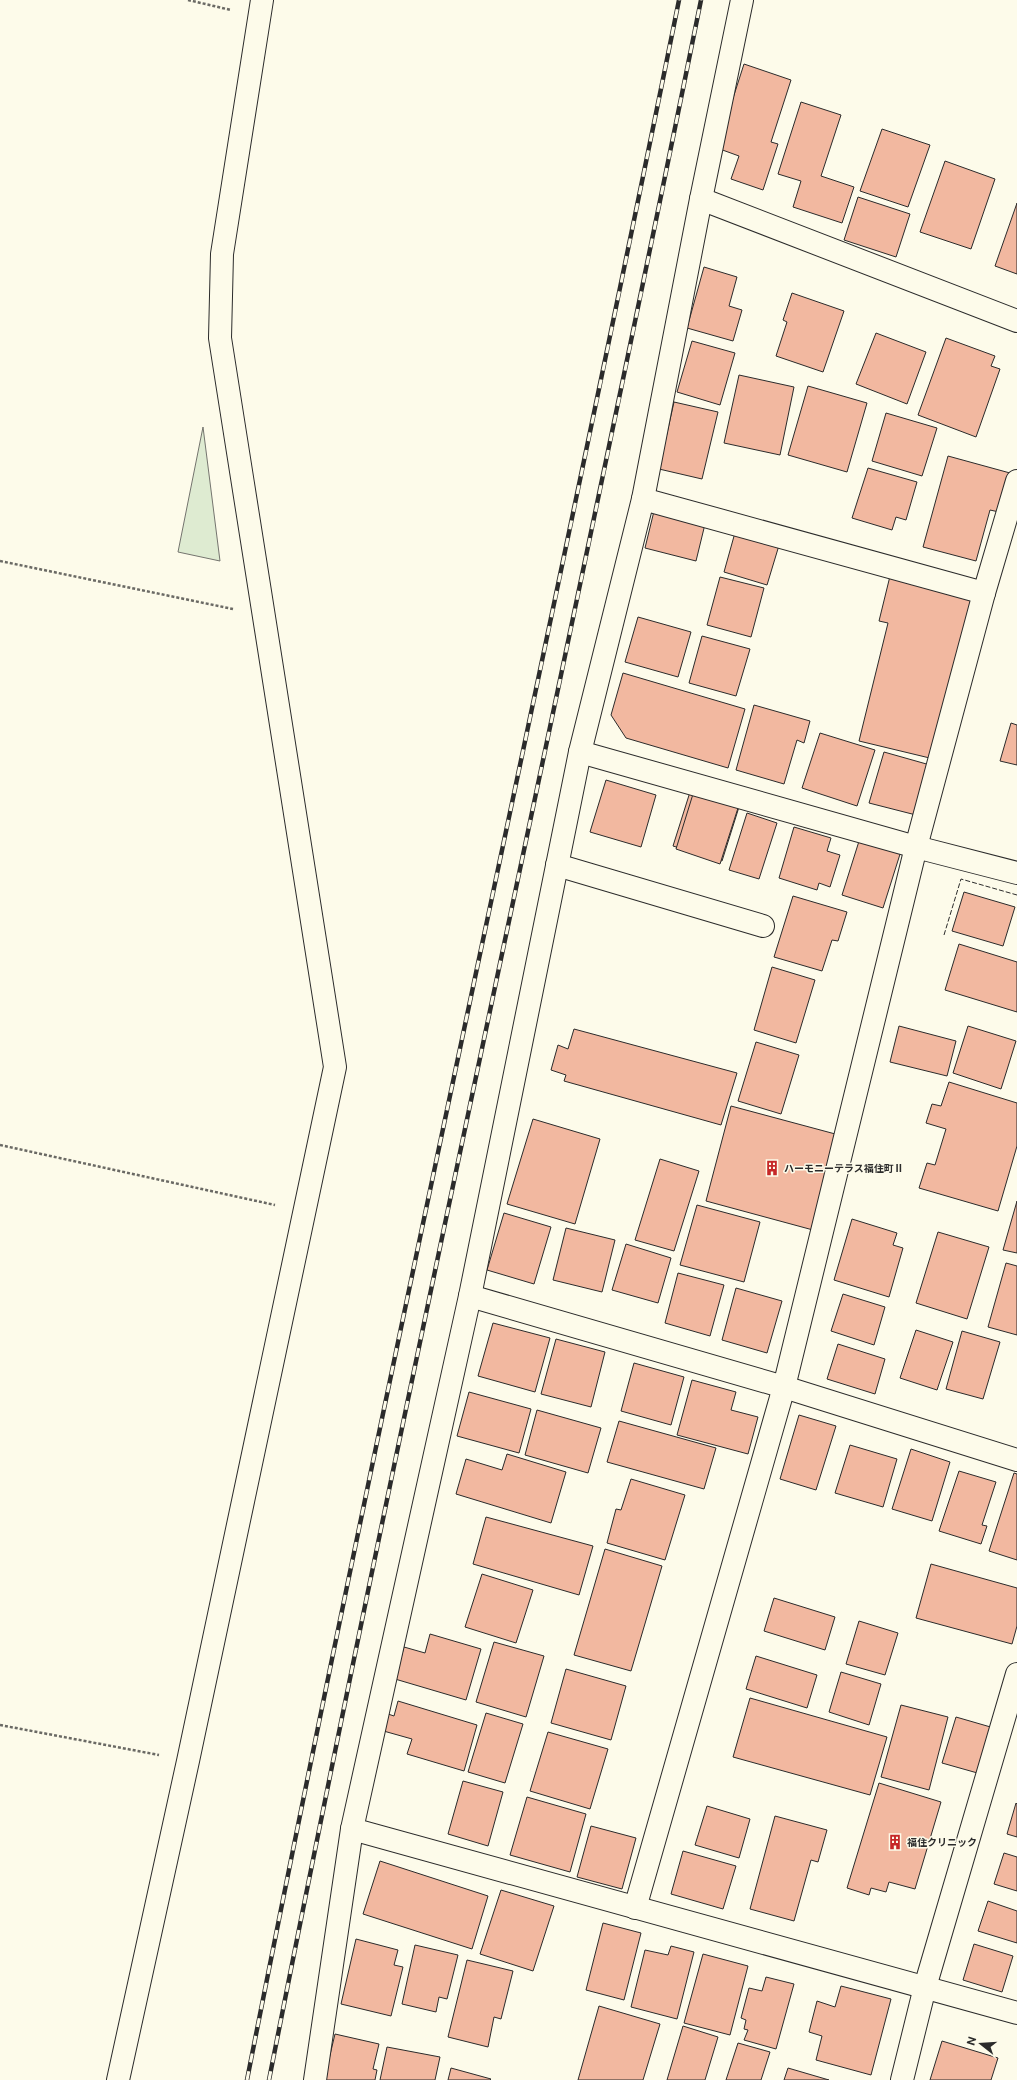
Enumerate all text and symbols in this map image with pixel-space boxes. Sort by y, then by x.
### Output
building icon: ハーモニーテラス福住町Ⅱ [763,1159,781,1177]
place label: ハーモニーテラス福住町Ⅱ [784,1162,904,1174]
building icon: 福住クリニック [886,1833,904,1851]
place label: 福住クリニック [907,1836,977,1848]
north arrow [961,2024,1001,2064]
text: N [964,2035,978,2047]

